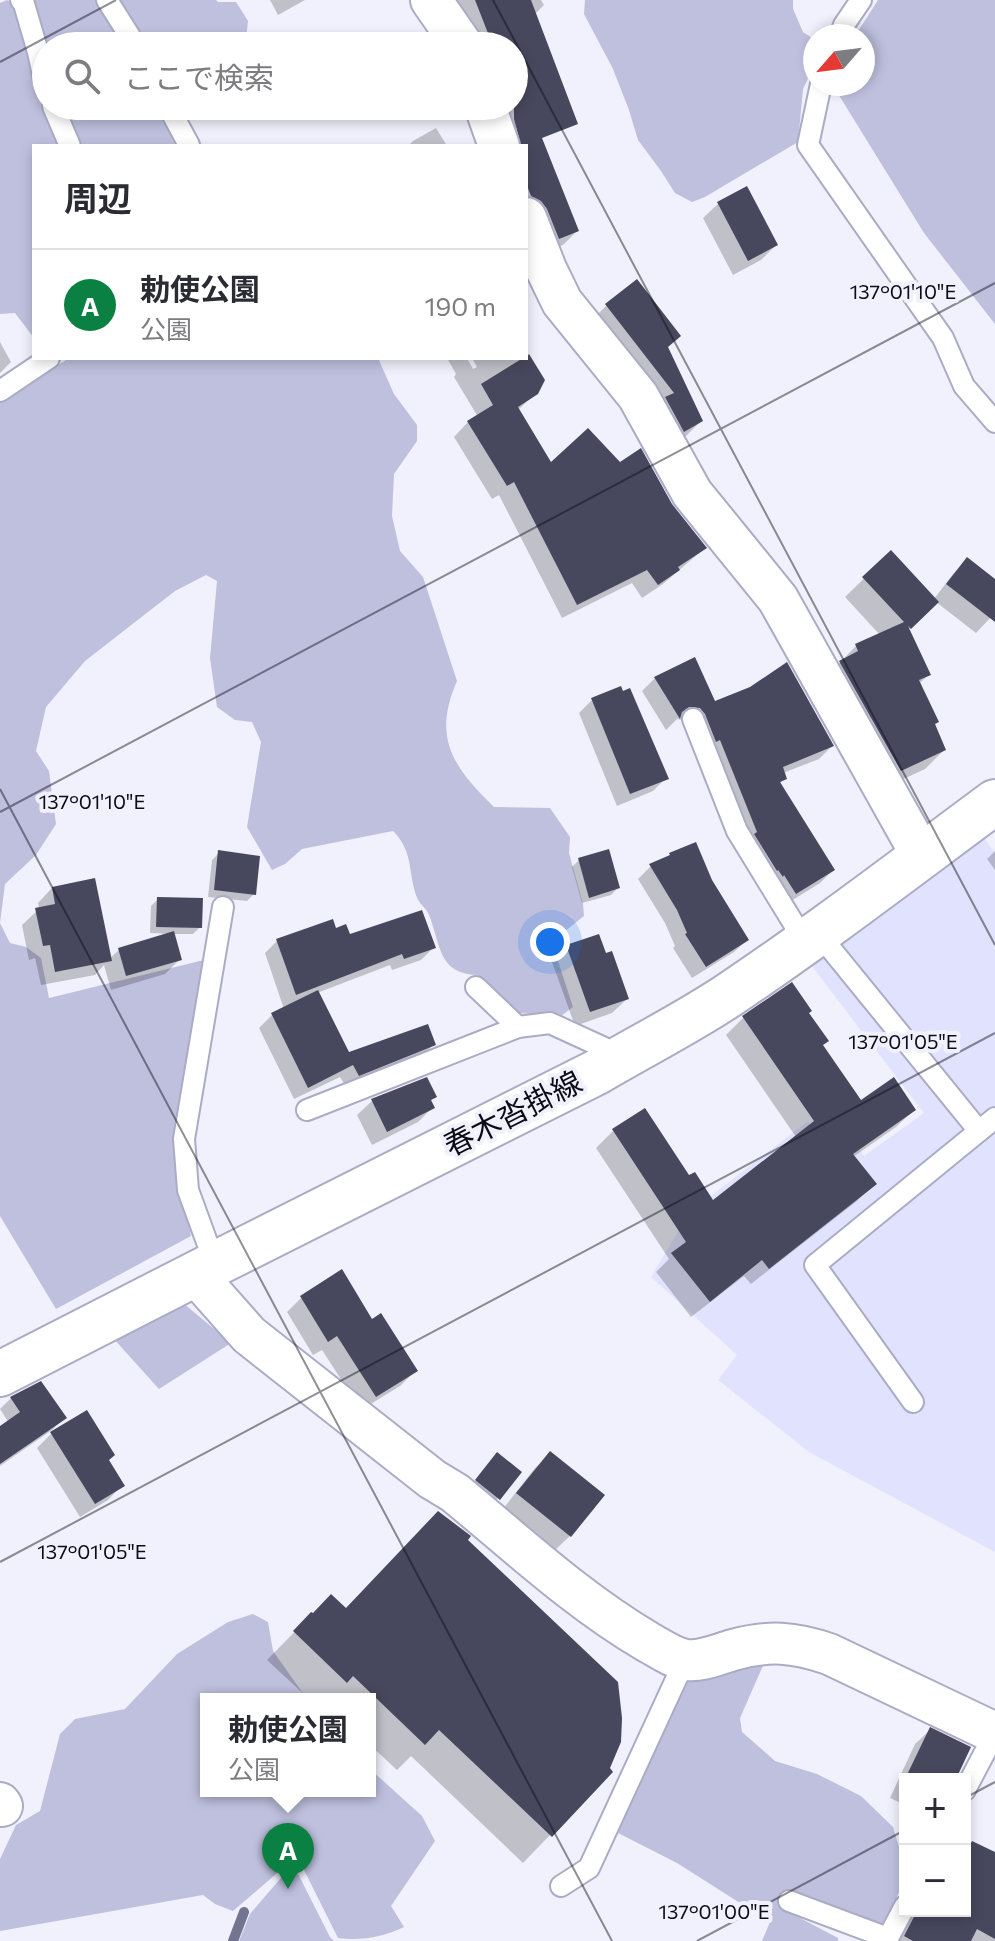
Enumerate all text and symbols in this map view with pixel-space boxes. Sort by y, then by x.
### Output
north arrow [803,24,875,96]
search box [32,32,528,120]
icon: search [60,54,104,98]
text: ここで検索 [124,58,274,95]
text: 周辺 [64,176,132,218]
text: 勅使公園 [140,269,260,306]
text: 137°01'10"E [850,279,956,303]
text: A [81,290,99,321]
text: 190 m [424,290,496,321]
text: 公園 [140,313,192,344]
text: 137°01'10"E [39,789,145,813]
your location [530,922,570,962]
text: 137°01'05"E [848,1029,958,1053]
street label: 春木沓掛線 [437,1061,587,1162]
text: 137°01'05"E [37,1539,147,1563]
popup [200,1693,376,1797]
text: 勅使公園 [228,1709,348,1746]
text: 公園 [228,1753,280,1784]
map controls [899,1773,971,1917]
button: + [899,1773,971,1845]
pin: A [262,1823,314,1889]
button: − [899,1845,971,1917]
text: 137°01'00"E [658,1899,770,1923]

